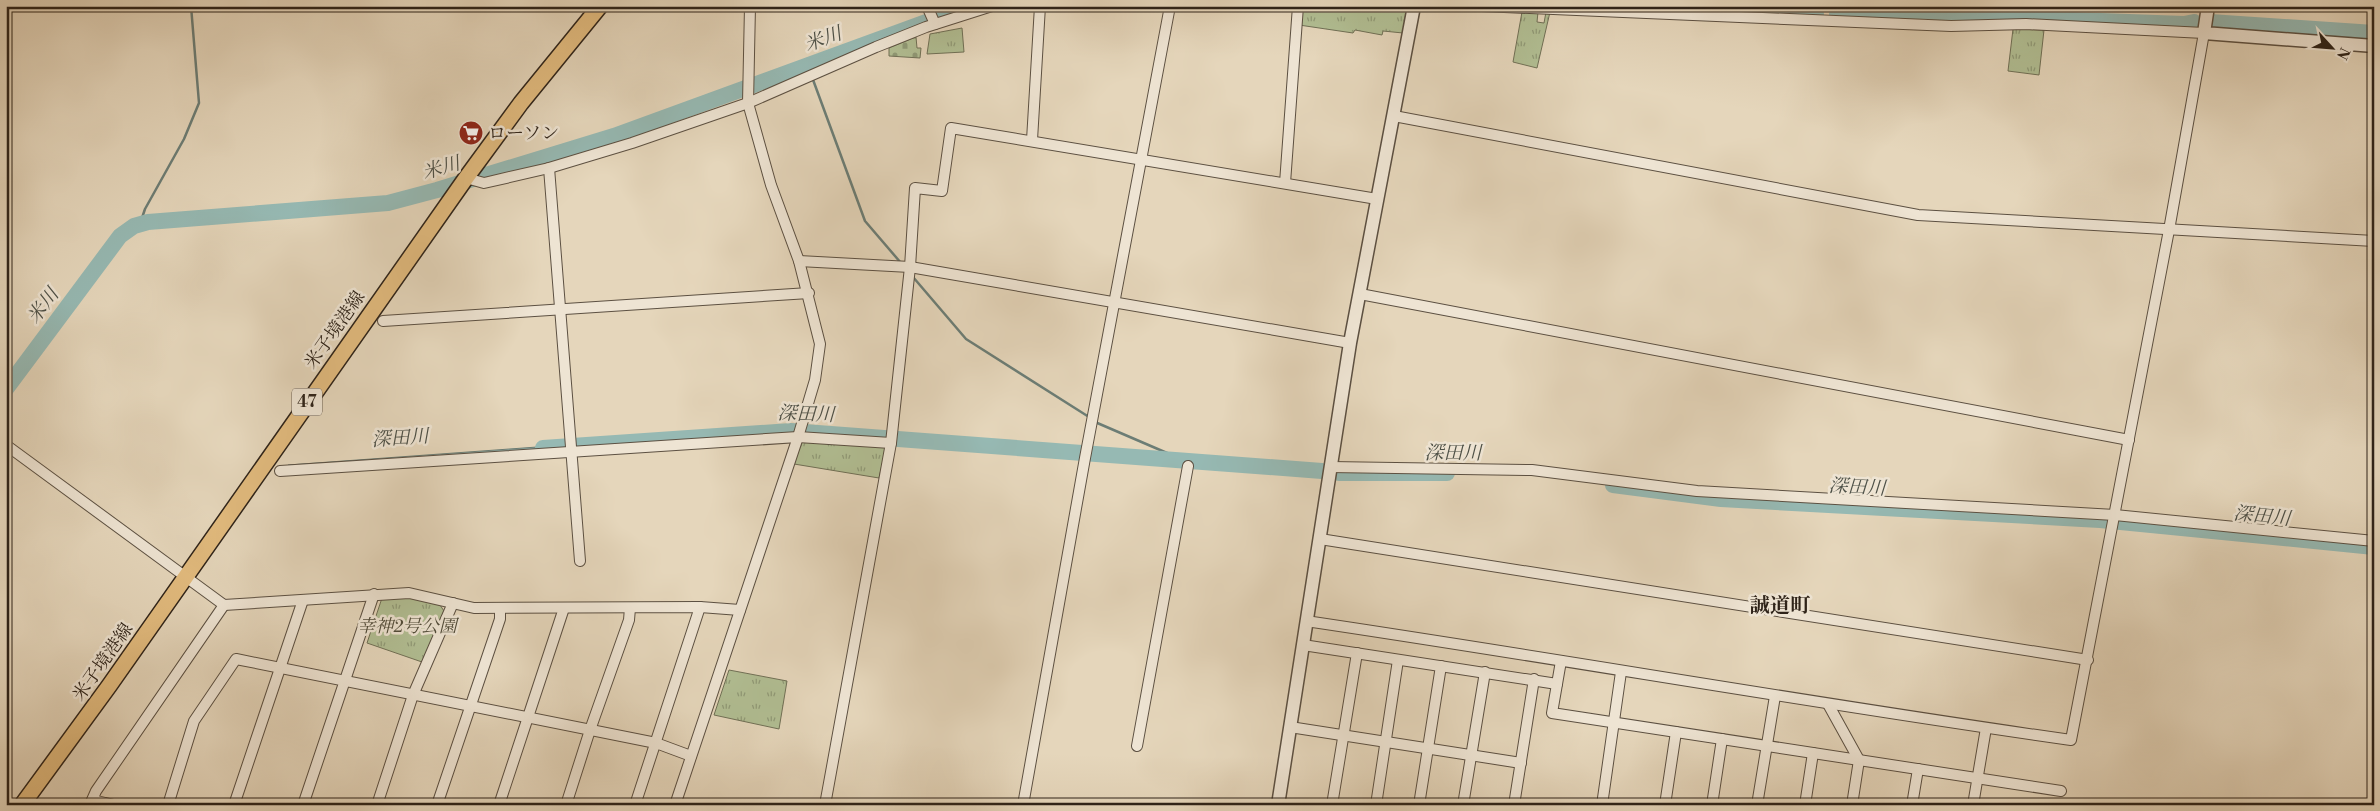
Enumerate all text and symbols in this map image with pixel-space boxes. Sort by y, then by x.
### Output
water label: 米川 [801,21,847,57]
north arrow [2308,22,2358,72]
text: N [2332,44,2353,62]
supermarket icon: ローソン [458,120,484,146]
place label: ローソン [488,122,559,145]
water label: 米川 [419,151,464,185]
water label: 米川 [22,282,65,328]
street label: 米子境港線 [300,287,370,373]
road number: 47 [292,388,322,416]
water label: 深田川 [777,401,837,427]
water label: 深田川 [371,424,431,452]
water label: 深田川 [1424,441,1483,465]
water label: 深田川 [1828,474,1888,501]
water label: 深田川 [2232,501,2294,531]
district label: 誠道町 [1750,594,1811,619]
park label: 幸神2号公園 [357,615,460,638]
street label: 米子境港線 [68,619,138,705]

